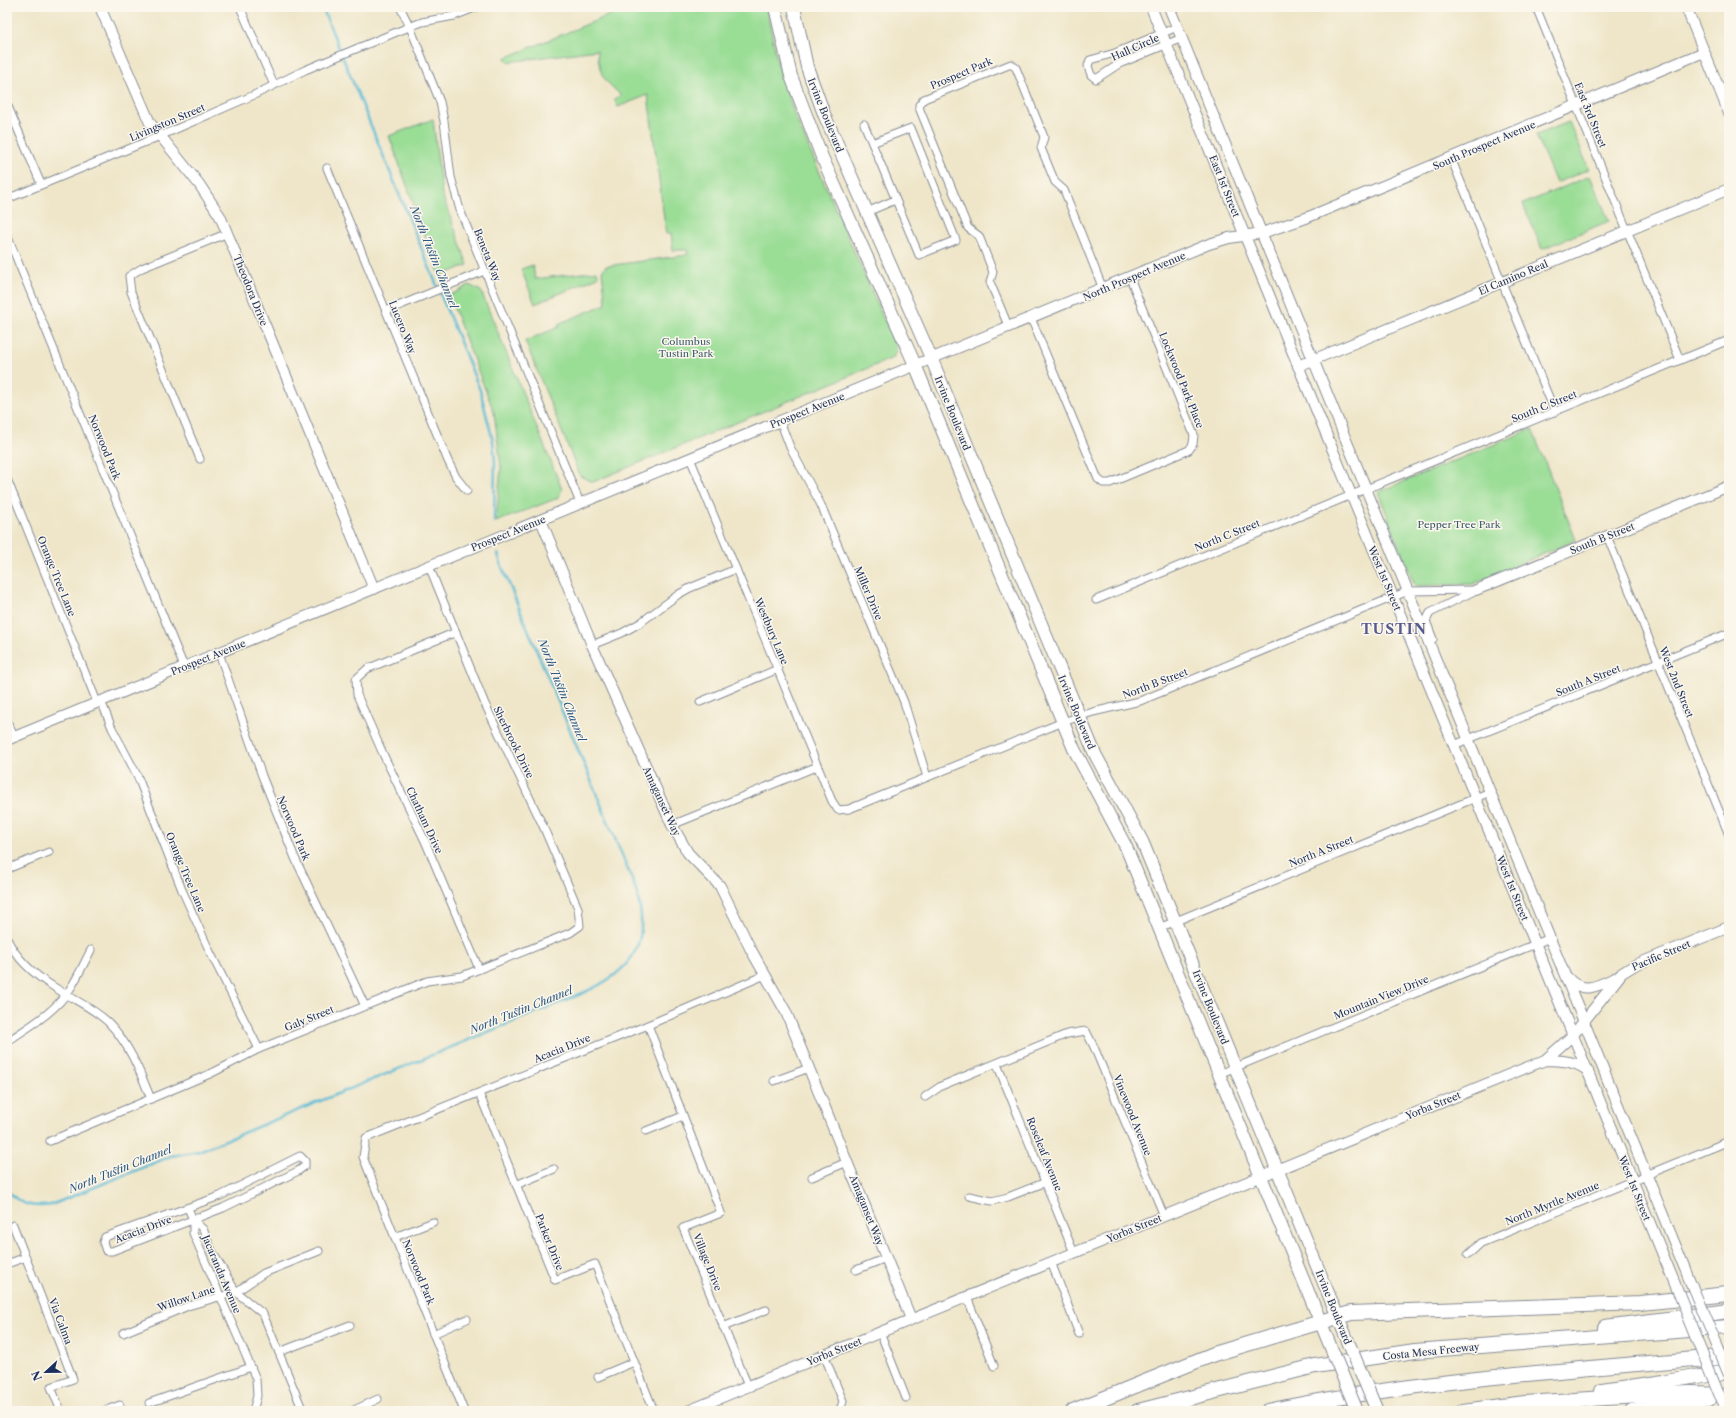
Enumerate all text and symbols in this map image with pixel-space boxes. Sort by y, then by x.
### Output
street label: Hall Circle [1109,31,1162,64]
street label: Prospect Park [928,54,995,92]
street label: Irvine Boulevard [805,76,846,154]
street label: East 3rd Street [1572,81,1610,150]
street label: Livingston Street [128,101,207,144]
street label: South Prospect Avenue [1431,118,1538,173]
street label: East 1st Street [1206,153,1243,220]
water label: North Tustin Channel [407,202,462,312]
street label: Beneta Way [471,227,504,284]
street label: North Prospect Avenue [1081,249,1188,304]
street label: Theodora Drive [230,253,271,328]
street label: El Camino Real [1477,257,1550,298]
street label: Lucero Way [386,298,419,356]
street label: Lockwood Park Place [1156,330,1207,430]
park label: Columbus Tustin Park [659,335,715,360]
street label: Irvine Boulevard [932,374,973,452]
street label: South C Street [1510,387,1579,426]
street label: Prospect Avenue [768,389,847,431]
street label: Norwood Park [86,413,124,483]
street label: Prospect Avenue [469,512,548,554]
street label: North C Street [1193,516,1262,555]
park label: Pepper Tree Park [1418,518,1502,531]
street label: South B Street [1568,519,1637,557]
street label: Orange Tree Lane [34,534,79,619]
street label: West 1st Street [1365,543,1404,613]
street label: Miller Drive [851,564,886,622]
street label: Westbury Lane [751,595,792,667]
district label: TUSTIN [1361,620,1427,638]
water label: North Tustin Channel [535,635,590,745]
street label: Prospect Avenue [169,636,248,678]
street label: West 2nd Street [1656,644,1697,720]
street label: South A Street [1554,661,1623,699]
street label: North B Street [1121,665,1190,702]
street label: Irvine Boulevard [1055,673,1098,751]
street label: Sherbrook Drive [490,704,537,781]
street label: Amaganset Way [639,763,684,838]
street label: Chatham Drive [403,785,446,856]
street label: Norwood Park [274,794,313,864]
street label: Orange Tree Lane [163,830,208,915]
street label: North A Street [1287,832,1356,870]
street label: West 1st Street [1493,853,1532,923]
street label: Pacific Street [1630,937,1693,974]
street label: Irvine Boulevard [1190,968,1231,1046]
street label: Mountain View Drive [1332,972,1431,1022]
water label: North Tustin Channel [466,982,576,1037]
street label: Galy Street [282,1002,336,1034]
street label: Acacia Drive [531,1031,593,1066]
street label: Vinewood Avenue [1110,1072,1155,1158]
street label: Yorba Street [1403,1088,1463,1123]
street label: Roseleaf Avenue [1024,1115,1065,1193]
water label: North Tustin Channel [65,1141,175,1196]
street label: West 1st Street [1615,1153,1654,1223]
street label: Amaganset Way [846,1172,887,1248]
street label: North Myrtle Avenue [1503,1178,1602,1228]
street label: Yorba Street [1104,1211,1164,1246]
street label: Parker Drive [532,1212,567,1273]
street label: Acacia Drive [112,1213,174,1247]
street label: Jacaranda Avenue [198,1231,244,1316]
street label: Village Drive [690,1231,725,1293]
street label: Norwood Park [400,1238,438,1308]
street label: Irvine Boulevard [1313,1268,1354,1346]
street label: Willow Lane [155,1282,217,1315]
street label: Via Calma [45,1295,76,1347]
street label: Yorba Street [804,1334,864,1369]
street label: Costa Mesa Freeway [1382,1340,1481,1363]
north arrow [26,1352,66,1392]
text: N [28,1368,45,1383]

